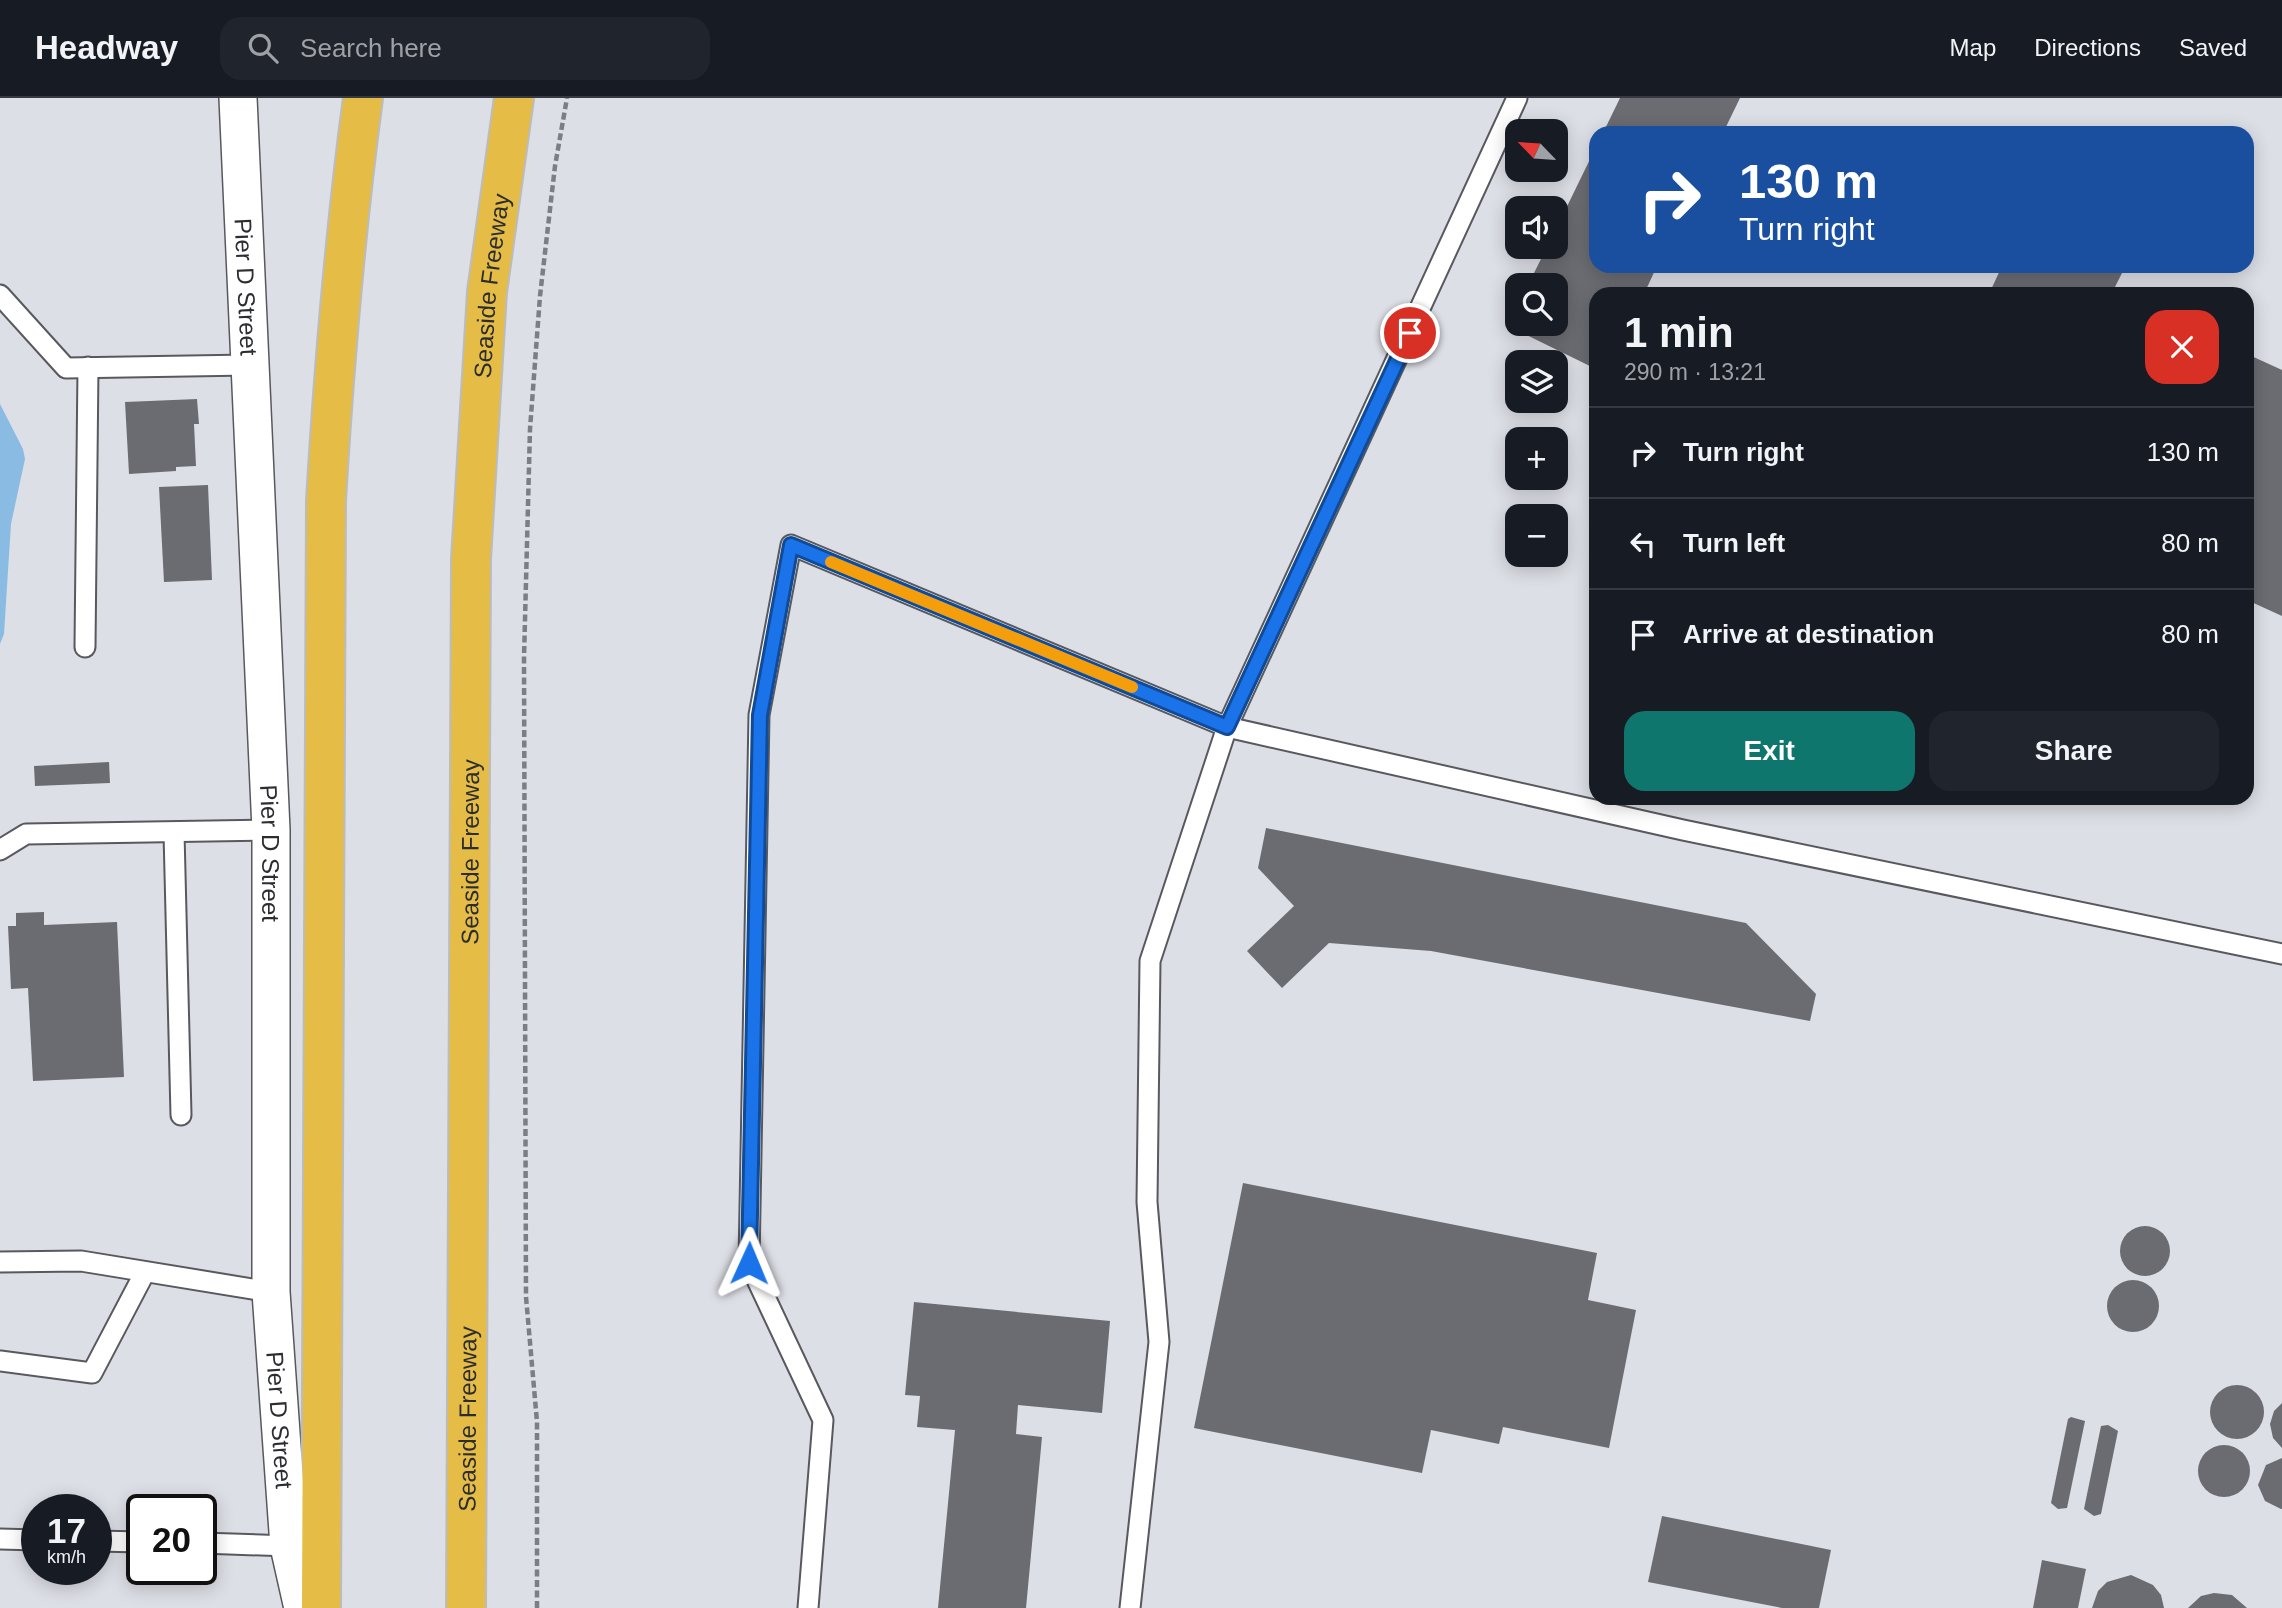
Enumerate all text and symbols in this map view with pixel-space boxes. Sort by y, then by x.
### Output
search box [220,17,710,80]
text: Headway [35,29,178,66]
icon: search [244,29,282,67]
text: Search here [300,33,442,63]
text: Map [1950,34,1996,61]
text: Directions [2034,34,2141,61]
text: Saved [2179,34,2247,61]
north arrow [1505,119,1568,182]
map controls [1505,119,1568,567]
icon: right [1624,154,1715,245]
text: 130 m [1739,154,1878,208]
street label: Seaside Freeway [468,192,514,379]
button: sound [1505,196,1568,259]
text: Turn right [1739,211,1875,247]
street label: Pier D Street [230,218,263,356]
button: search [1505,273,1568,336]
pin [1380,303,1440,363]
text: 1 min [1624,309,1734,356]
button: close [2145,310,2219,384]
icon: arrive [1391,314,1429,352]
button: layers [1505,350,1568,413]
text: 290 m · 13:21 [1624,359,1766,385]
button: + [1505,427,1568,490]
icon: right [1624,434,1662,472]
text: Turn right [1683,437,1804,467]
text: 130 m [2147,437,2219,467]
button: − [1505,504,1568,567]
icon: left [1624,525,1662,563]
text: Turn left [1683,528,1785,558]
text: 80 m [2161,528,2219,558]
icon: arrive [1624,616,1662,654]
text: Arrive at destination [1683,619,1934,649]
text: 80 m [2161,619,2219,649]
button: Exit [1624,711,1915,791]
button: Share [1929,711,2219,791]
street label: Seaside Freeway [456,759,484,945]
street label: Pier D Street [255,784,285,922]
position arrow [712,1226,786,1300]
street label: Seaside Freeway [453,1326,481,1512]
street label: Pier D Street [262,1350,298,1490]
speed limit sign: 20 [126,1494,217,1585]
text: 17 [47,1511,86,1550]
text: km/h [47,1547,86,1567]

